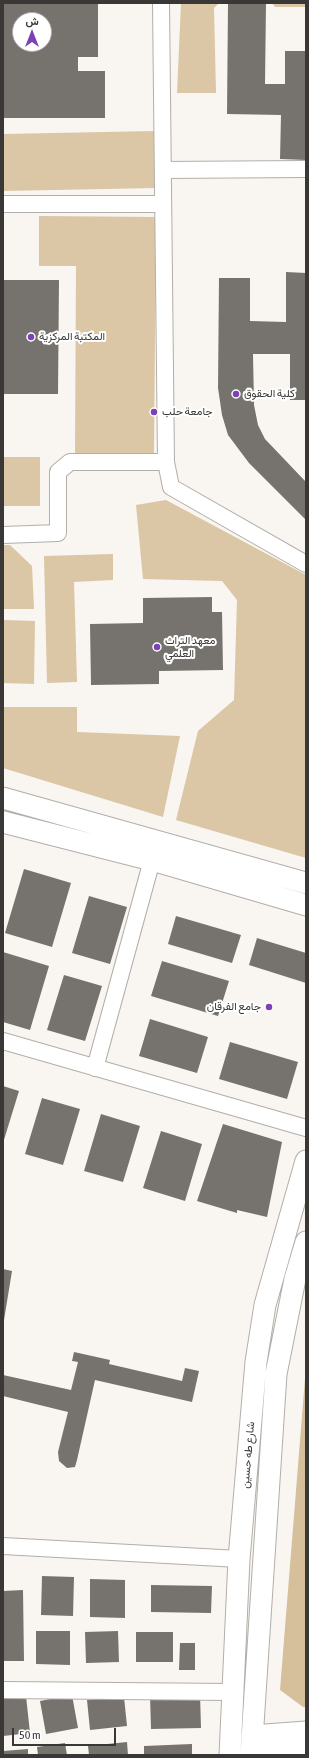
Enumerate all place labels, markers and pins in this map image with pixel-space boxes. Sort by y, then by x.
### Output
place label: المكتبة المركزية [39,330,105,344]
marker: المكتبة المركزية [26,332,36,342]
place label: كلية الحقوق [244,387,295,401]
marker: كلية الحقوق [231,389,241,399]
place label: جامعة حلب [162,405,213,419]
marker: جامعة حلب [149,407,159,417]
place label: معهد التراث العلمي [165,634,215,660]
marker: معهد التراث العلمي [152,642,162,652]
place label: جامع الفرقان [207,1000,261,1014]
marker: جامع الفرقان [264,1002,274,1012]

